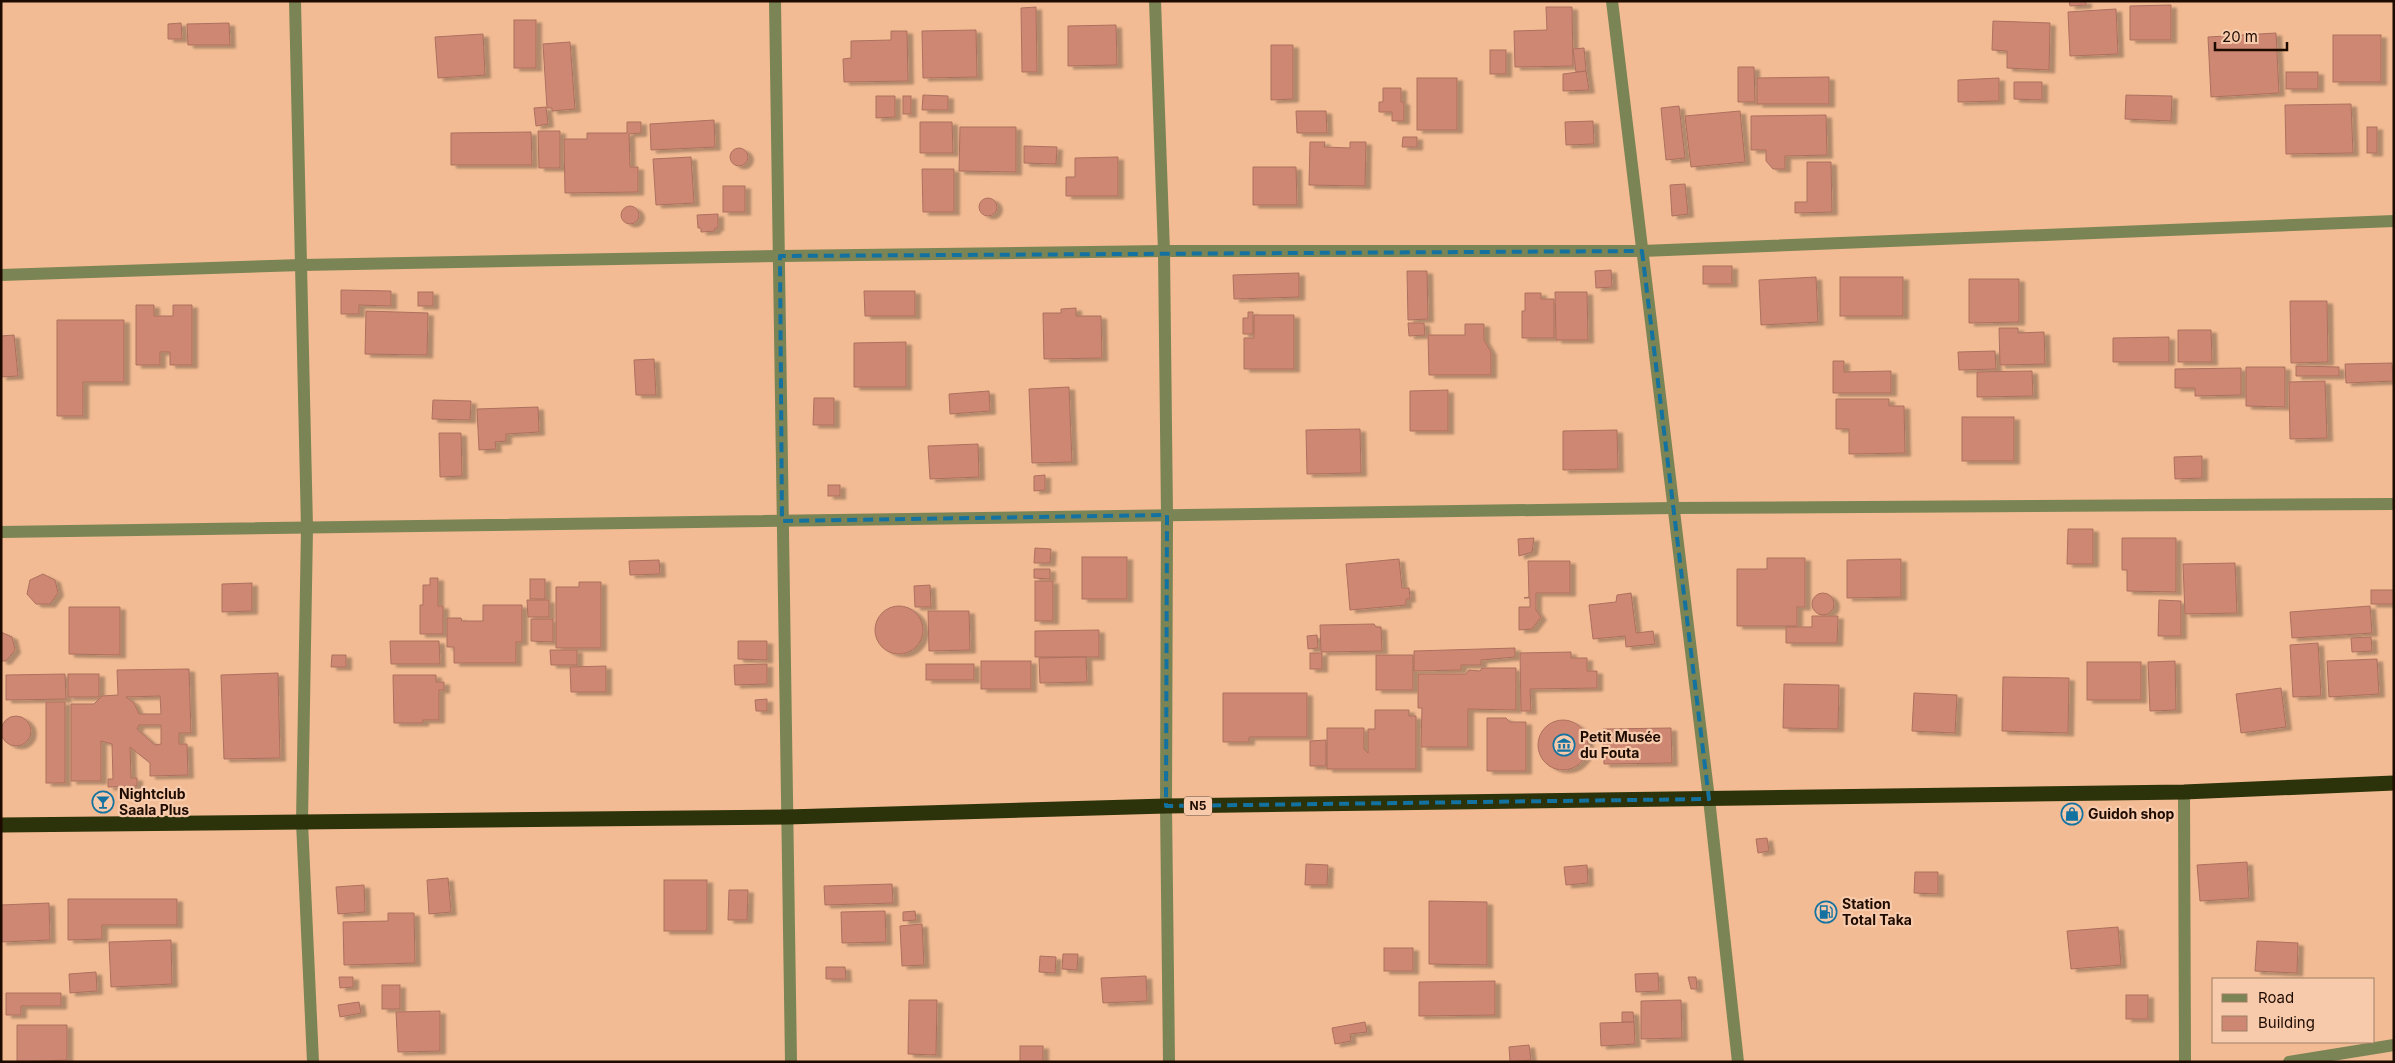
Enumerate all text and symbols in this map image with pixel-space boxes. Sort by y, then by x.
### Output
scale bar [2215,20,2288,52]
text: 20 m [2222,27,2258,46]
place label: Petit Musée du Fouta [1580,728,1661,761]
museum icon: Petit Musée du Fouta [1552,733,1576,757]
place label: Nightclub Saala Plus [119,785,189,818]
bar icon: Nightclub Saala Plus [91,790,115,814]
road number: N5 [1184,796,1212,816]
shop icon: Guidoh shop [2060,802,2084,826]
place label: Guidoh shop [2088,805,2175,822]
place label: Station Total Taka [1842,895,1912,928]
fuel station icon: Station Total Taka [1814,900,1838,924]
legend [2212,978,2375,1043]
text: Road [2258,988,2294,1007]
text: Building [2258,1013,2315,1032]

